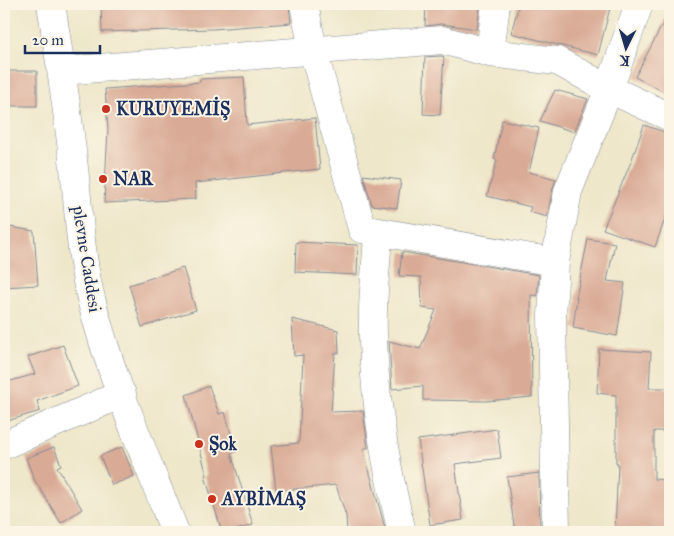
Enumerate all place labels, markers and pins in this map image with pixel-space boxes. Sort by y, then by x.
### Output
place label: KURUYEMİŞ [116,96,230,121]
marker: KURUYEMİŞ [100,103,112,115]
place label: NAR [113,168,154,190]
marker: NAR [97,173,109,185]
place label: Şok [209,433,237,456]
marker: Şok [193,438,205,450]
place label: AYBİMAŞ [221,486,306,511]
marker: AYBİMAŞ [206,493,218,505]

